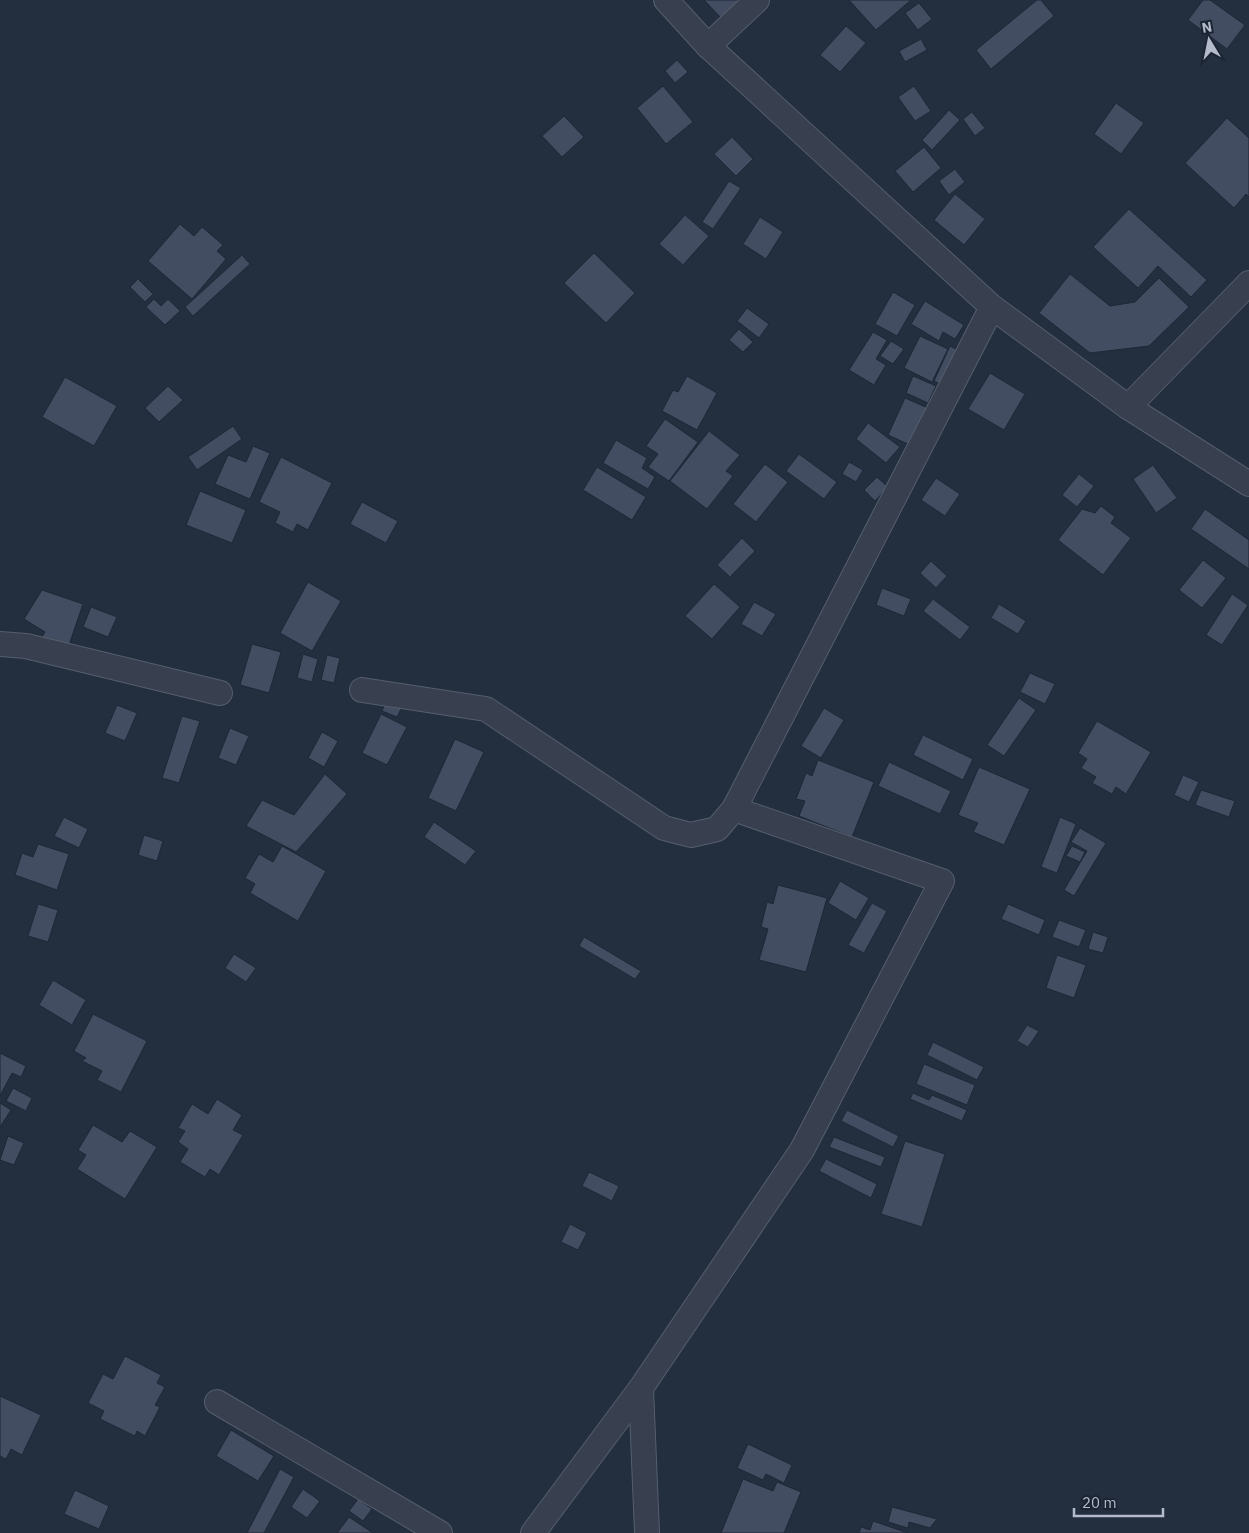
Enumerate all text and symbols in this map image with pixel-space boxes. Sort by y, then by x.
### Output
north arrow [1184,15,1234,65]
text: N [1200,17,1213,37]
scale bar [1074,1486,1163,1518]
text: 20 m [1082,1493,1117,1512]

